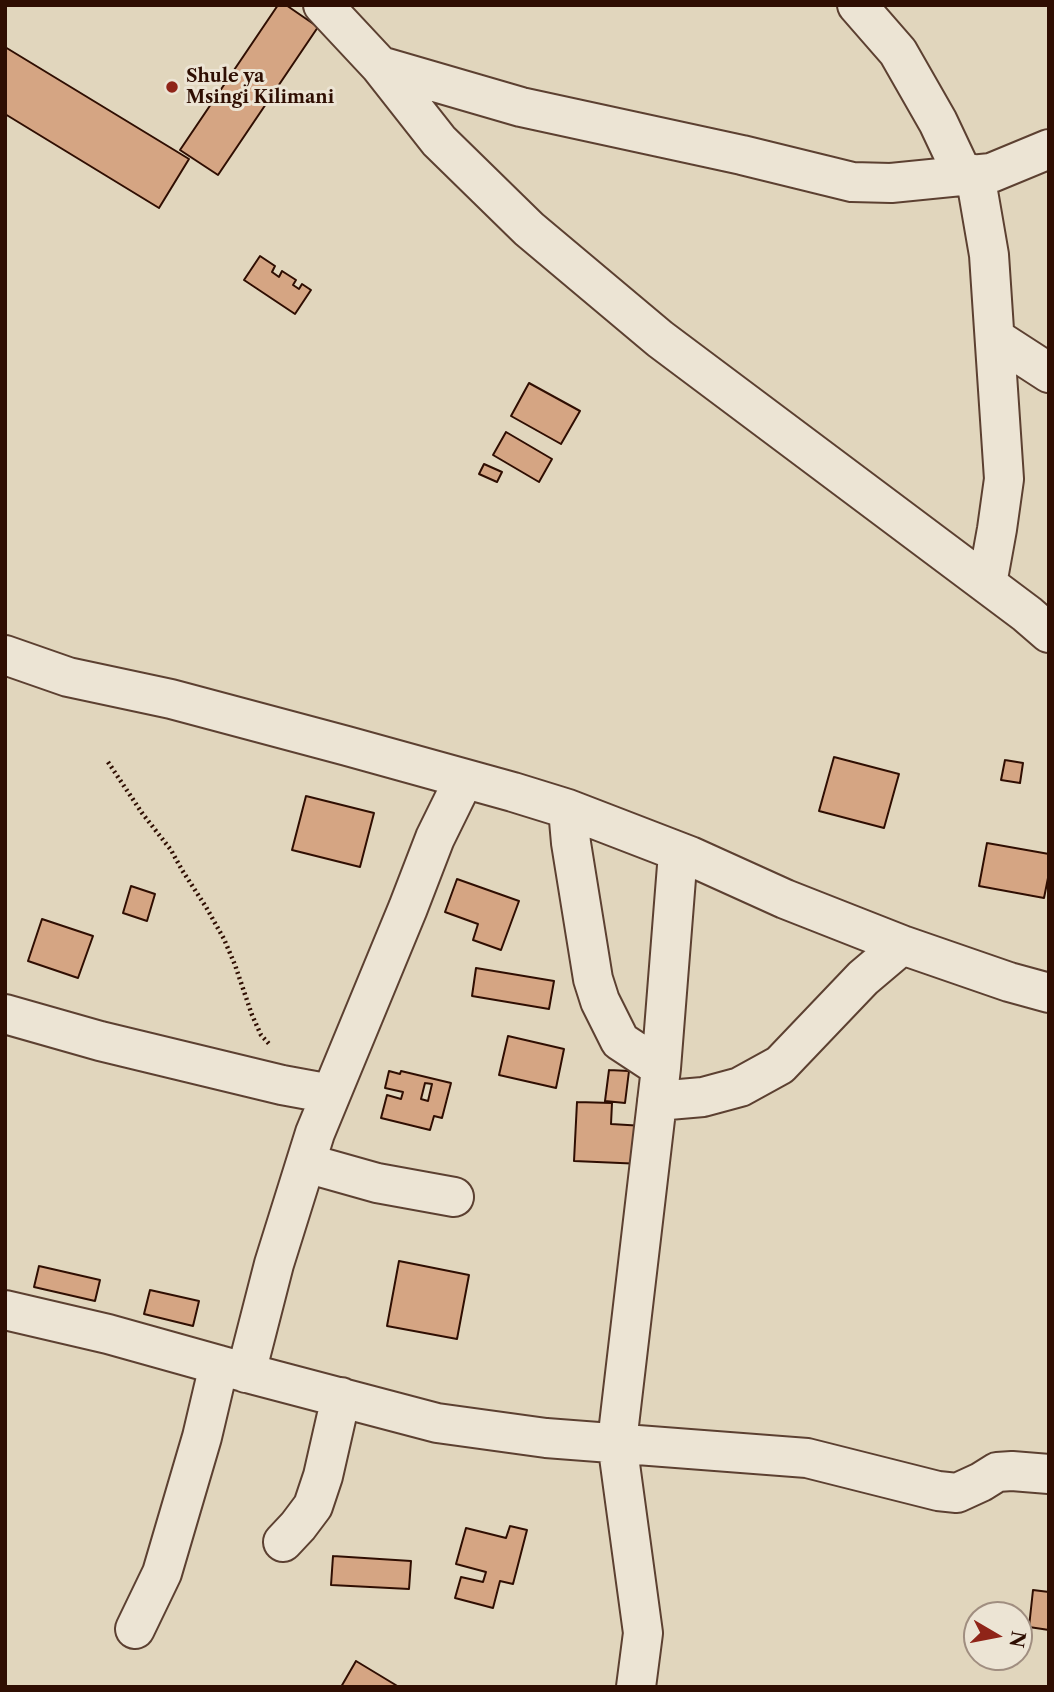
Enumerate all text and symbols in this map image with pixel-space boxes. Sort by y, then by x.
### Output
place label: Shule ya Msingi Kilimani [186,66,334,108]
marker: Shule ya Msingi Kilimani [164,79,180,95]
north arrow [963,1601,1033,1671]
text: N [1004,1629,1030,1650]

